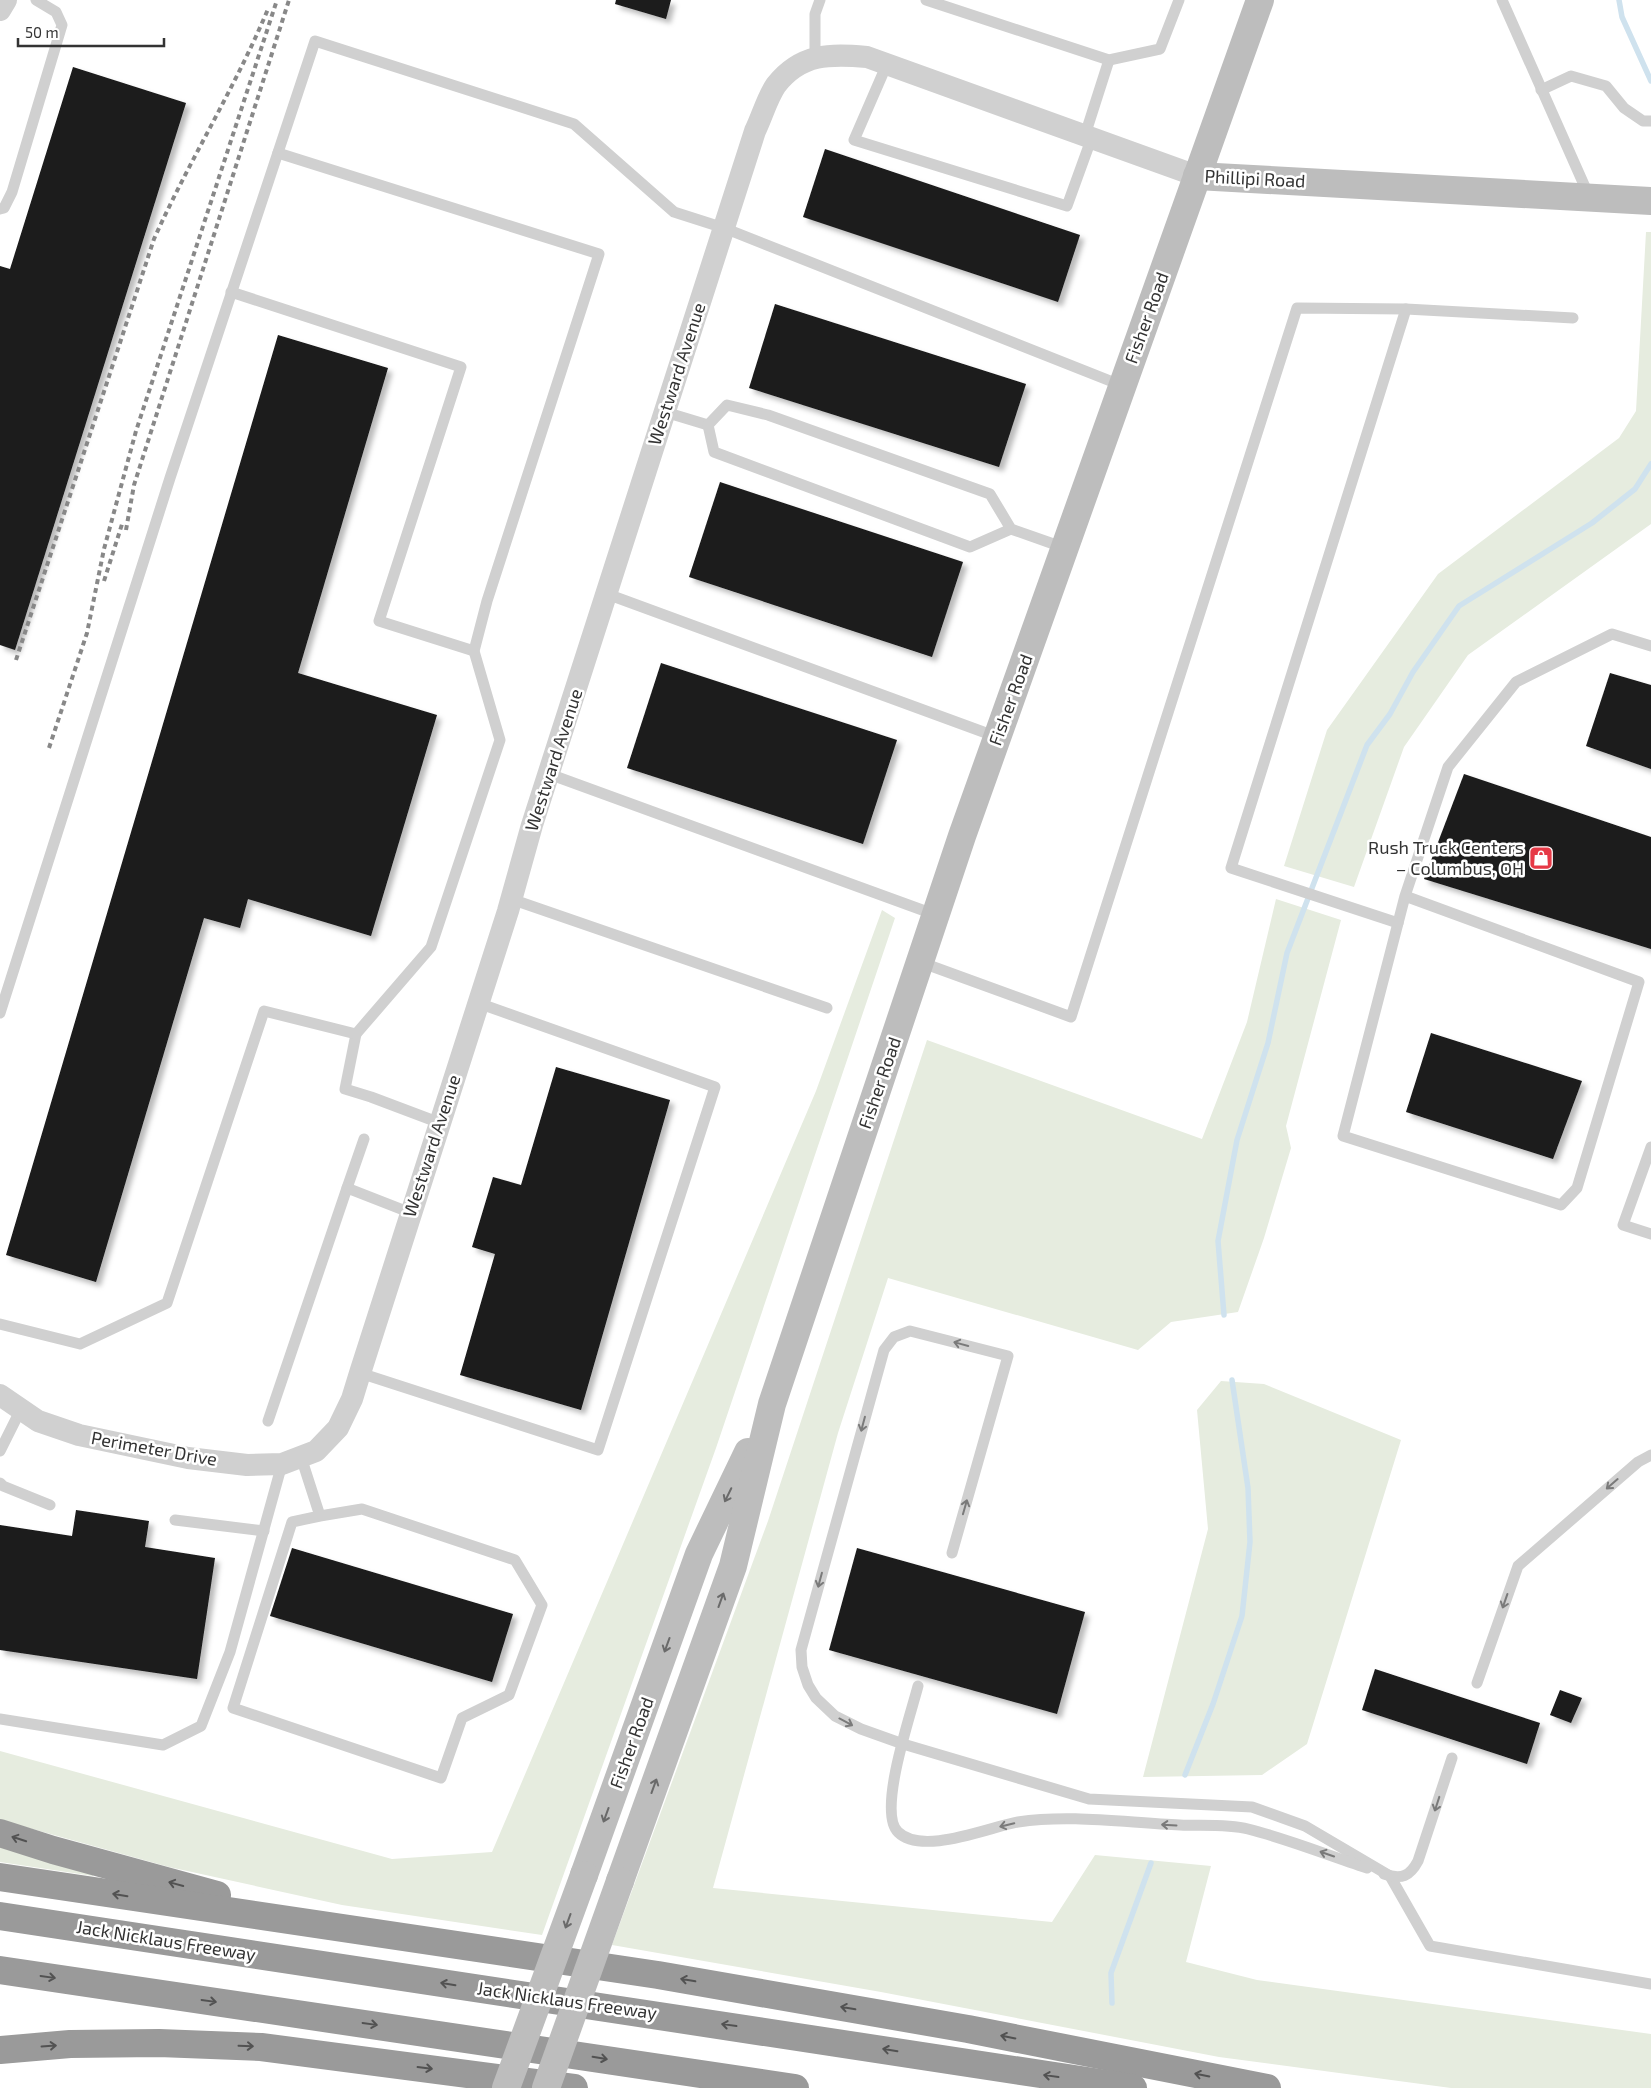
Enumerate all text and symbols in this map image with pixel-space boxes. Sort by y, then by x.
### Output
scale bar [18,15,164,47]
text: 50 m [25,23,59,41]
street label: Phillipi Road [1204,164,1306,192]
street label: Fisher Road [1119,269,1173,366]
street label: Westward Avenue [643,300,709,448]
street label: Fisher Road [983,651,1037,748]
street label: Westward Avenue [520,686,586,834]
place label: Rush Truck Centers – Columbus, OH [1368,836,1524,879]
shop icon: Rush Truck Centers – Columbus, OH [1528,845,1554,871]
street label: Fisher Road [853,1034,905,1132]
street label: Westward Avenue [398,1072,464,1220]
one-way arrow [953,1339,969,1348]
one-way arrow [858,1415,868,1431]
street label: Perimeter Drive [90,1426,219,1470]
one-way arrow [1606,1478,1619,1490]
one-way arrow [723,1487,732,1502]
one-way arrow [961,1499,970,1515]
one-way arrow [815,1572,825,1588]
one-way arrow [717,1593,726,1608]
one-way arrow [1500,1593,1510,1609]
one-way arrow [662,1637,671,1652]
street label: Fisher Road [604,1694,658,1791]
one-way arrow [839,1717,854,1727]
one-way arrow [650,1779,659,1794]
one-way arrow [1432,1796,1441,1811]
one-way arrow [601,1806,610,1822]
one-way arrow [1161,1820,1177,1829]
one-way arrow [999,1821,1015,1830]
one-way arrow [12,1834,28,1844]
one-way arrow [1319,1849,1335,1859]
one-way arrow [168,1878,184,1888]
one-way arrow [112,1890,128,1900]
one-way arrow [563,1913,572,1928]
street label: Jack Nicklaus Freeway [75,1915,258,1965]
one-way arrow [40,1972,56,1982]
one-way arrow [680,1975,696,1985]
street label: Jack Nicklaus Freeway [476,1976,659,2024]
one-way arrow [440,1978,456,1988]
one-way arrow [201,1996,217,2006]
one-way arrow [840,2003,856,2013]
one-way arrow [361,2019,377,2029]
one-way arrow [722,2020,738,2030]
one-way arrow [1000,2032,1016,2041]
one-way arrow [40,2041,56,2051]
one-way arrow [238,2042,254,2051]
one-way arrow [882,2045,898,2055]
one-way arrow [591,2053,607,2063]
one-way arrow [416,2063,432,2073]
one-way arrow [1194,2070,1210,2080]
one-way arrow [1043,2071,1059,2081]

